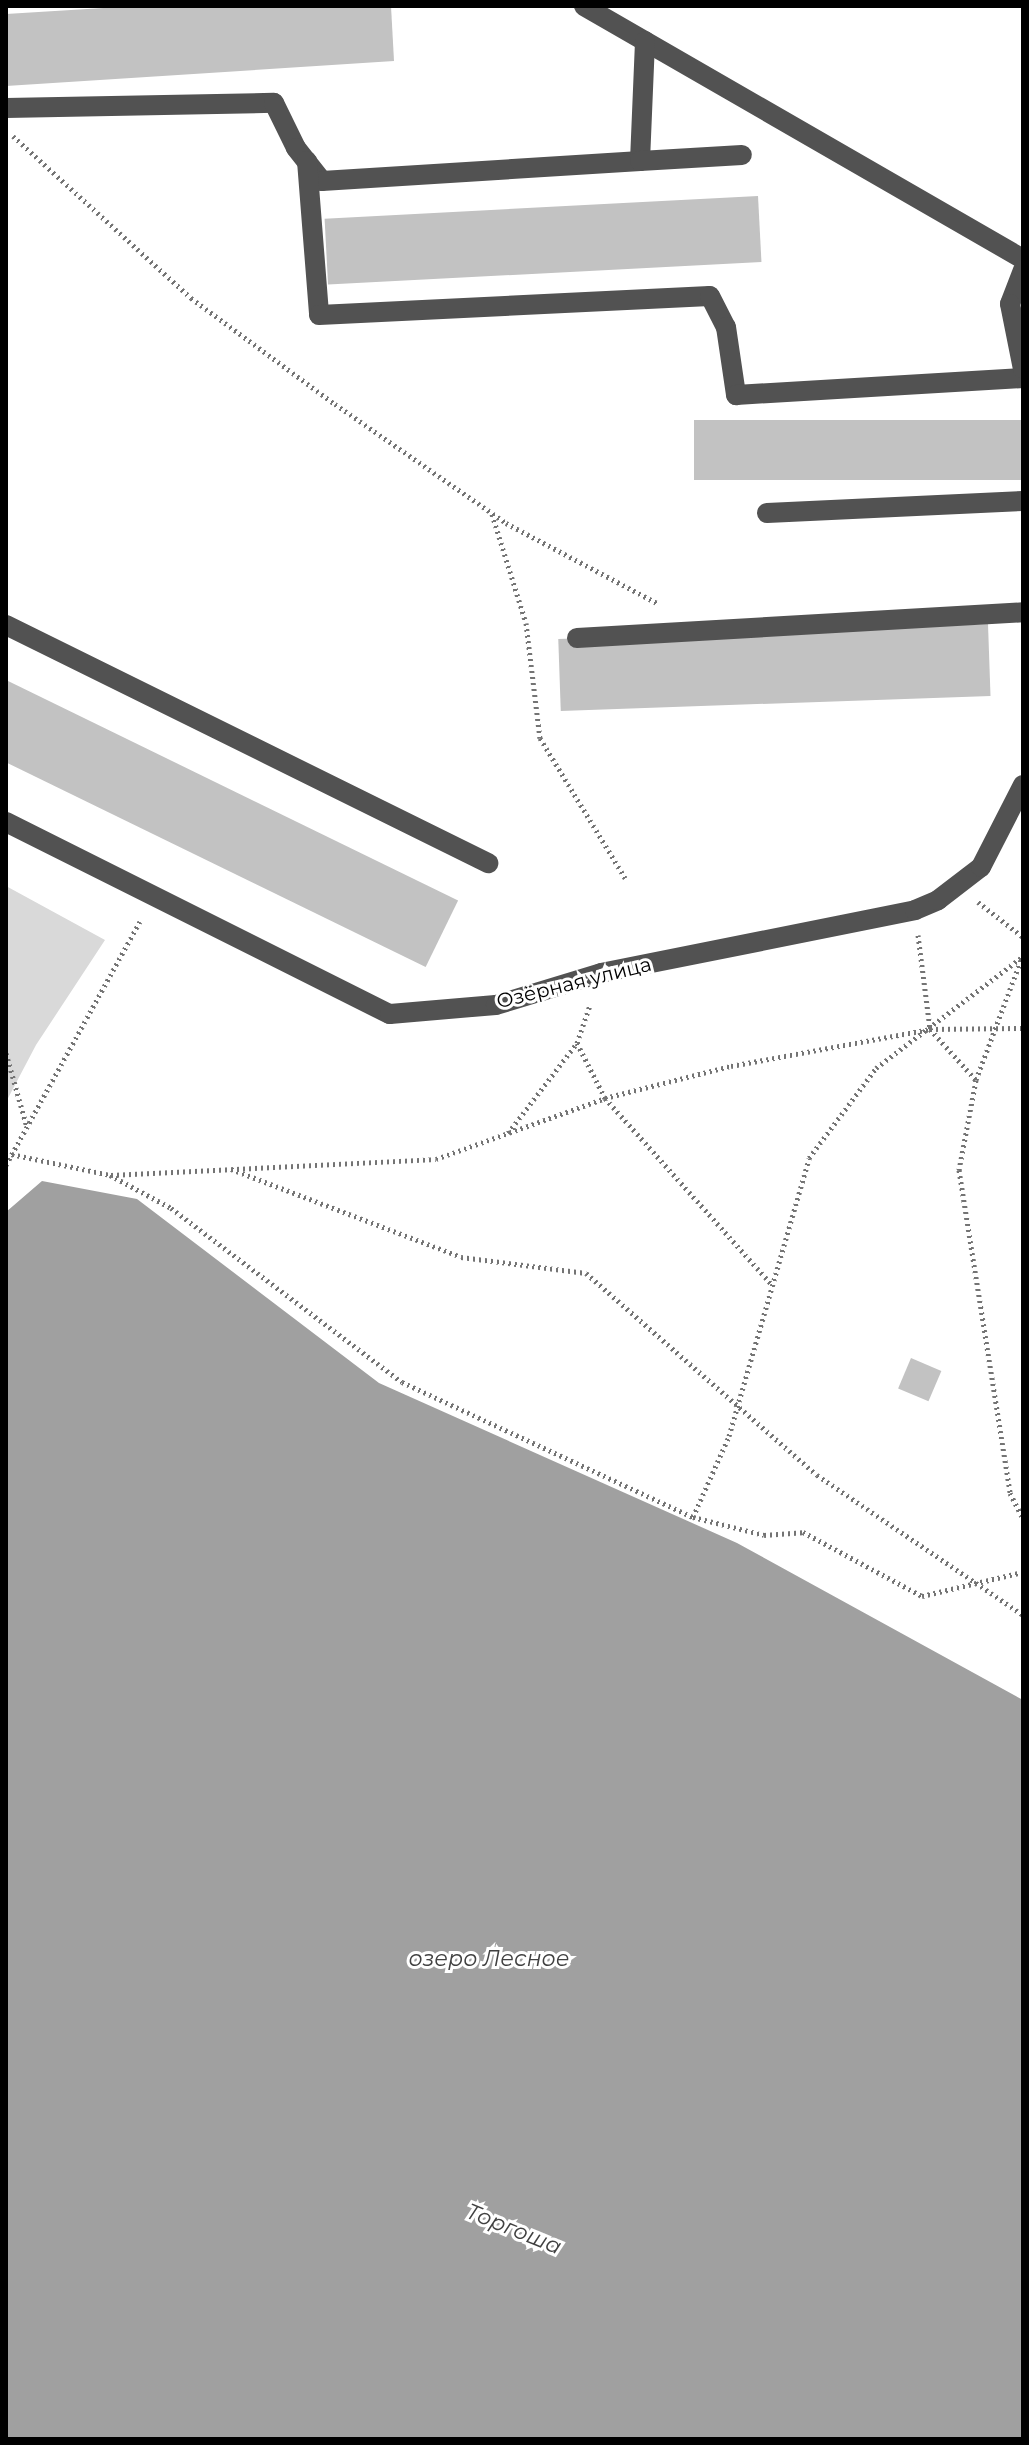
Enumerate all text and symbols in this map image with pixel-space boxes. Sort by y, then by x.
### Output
street label: Озёрная улица [494,952,654,1014]
water label: озеро Лесное [409,1946,569,1972]
water label: Торгоша [462,2198,566,2260]

